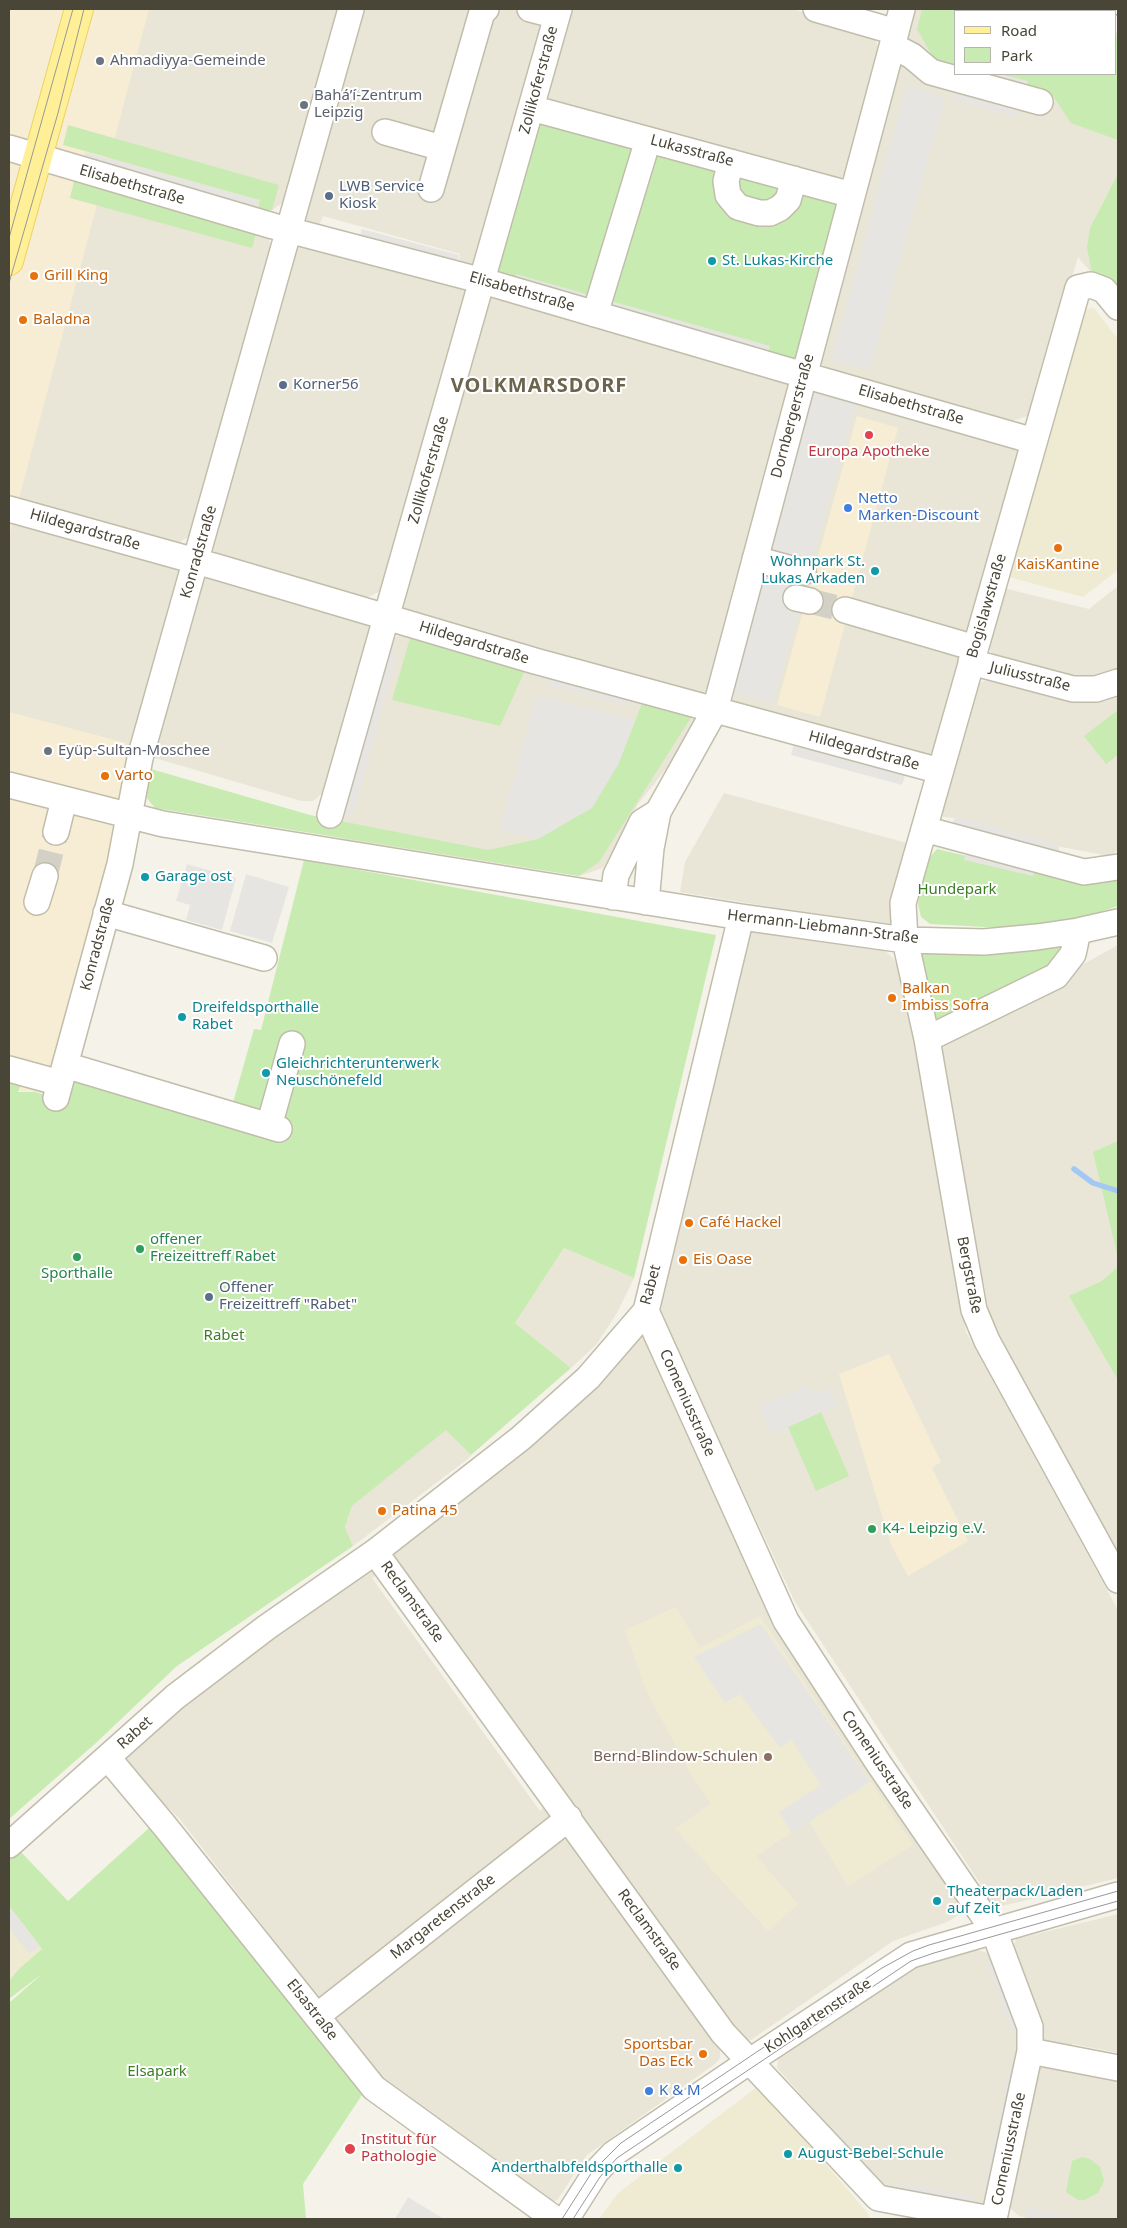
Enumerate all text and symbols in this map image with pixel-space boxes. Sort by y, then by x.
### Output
legend [954,10,1117,75]
text: Road [1001,20,1037,40]
street label: Zollikoferstraße [516,24,562,136]
text: Park [1001,45,1033,65]
place label: Ahmadiyya-Gemeinde [110,52,266,70]
marker: Ahmadiyya-Gemeinde [94,55,106,67]
place label: Bahá’í-Zentrum Leipzig [314,87,422,122]
marker: Bahá’í-Zentrum Leipzig [298,99,310,111]
street label: Lukasstraße [648,131,736,171]
street label: Elisabethstraße [77,161,187,209]
place label: LWB Service Kiosk [339,178,424,213]
marker: LWB Service Kiosk [323,190,335,202]
place label: St. Lukas-Kirche [722,252,833,270]
marker: St. Lukas-Kirche [706,255,718,267]
place label: Grill King [44,267,108,285]
street label: Elisabethstraße [467,268,577,316]
marker: Grill King [28,270,40,282]
place label: Baladna [33,311,90,329]
marker: Baladna [17,314,29,326]
street label: Dornbergerstraße [768,352,818,480]
district label: VOLKMARSDORF [449,374,629,398]
place label: Korner56 [293,376,359,394]
marker: Korner56 [277,379,289,391]
street label: Elisabethstraße [856,381,966,429]
street label: Zollikoferstraße [405,414,453,526]
marker: Europa Apotheke [863,429,875,441]
place label: Europa Apotheke [808,443,930,461]
place label: Netto Marken-Discount [858,490,979,525]
marker: Netto Marken-Discount [842,502,854,514]
street label: Konradstraße [177,503,221,601]
street label: Hildegardstraße [28,506,142,554]
marker: KaisKantine [1052,542,1064,554]
street label: Bogislawstraße [963,552,1011,660]
place label: Wohnpark St. Lukas Arkaden [761,553,865,588]
place label: KaisKantine [1017,556,1099,574]
marker: Wohnpark St. Lukas Arkaden [869,565,881,577]
street label: Hildegardstraße [417,618,531,668]
street label: Juliusstraße [988,658,1072,696]
street label: Hildegardstraße [807,728,921,774]
place label: Eyüp-Sultan-Moschee [58,742,210,760]
marker: Eyüp-Sultan-Moschee [42,745,54,757]
place label: Varto [115,767,153,785]
marker: Varto [99,770,111,782]
place label: Garage ost [155,868,232,886]
marker: Garage ost [139,871,151,883]
park label: Hundepark [917,881,997,899]
street label: Konradstraße [77,895,119,993]
street label: Hermann-Liebmann-Straße [726,906,920,948]
place label: Balkan Imbiss Sofra [902,980,989,1015]
marker: Balkan Imbiss Sofra [886,992,898,1004]
place label: Dreifeldsporthalle Rabet [192,999,319,1034]
marker: Dreifeldsporthalle Rabet [176,1011,188,1023]
place label: Gleichrichterunterwerk Neuschönefeld [276,1055,439,1090]
marker: Gleichrichterunterwerk Neuschönefeld [260,1067,272,1079]
place label: Café Hackel [699,1214,781,1232]
marker: Café Hackel [683,1217,695,1229]
place label: offener Freizeittreff Rabet [150,1231,276,1266]
street label: Bergstraße [953,1235,985,1315]
marker: offener Freizeittreff Rabet [134,1243,146,1255]
marker: Sporthalle [71,1251,83,1263]
place label: Eis Oase [693,1251,752,1269]
marker: Eis Oase [677,1254,689,1266]
street label: Rabet [637,1263,665,1307]
place label: Sporthalle [41,1265,113,1283]
place label: Offener Freizeittreff "Rabet" [219,1279,357,1314]
marker: Offener Freizeittreff "Rabet" [203,1291,215,1303]
park label: Rabet [204,1327,244,1345]
street label: Comeniusstraße [655,1347,719,1459]
place label: Patina 45 [392,1502,458,1520]
marker: Patina 45 [376,1505,388,1517]
place label: K4- Leipzig e.V. [882,1520,986,1538]
marker: K4- Leipzig e.V. [866,1523,878,1535]
street label: Reclamstraße [376,1558,448,1646]
street label: Comeniusstraße [837,1707,917,1813]
street label: Rabet [114,1713,156,1753]
place label: Bernd-Blindow-Schulen [593,1748,758,1766]
marker: Bernd-Blindow-Schulen [762,1751,774,1763]
street label: Margaretenstraße [387,1870,499,1964]
place label: Theaterpack/Laden auf Zeit [947,1883,1083,1918]
street label: Reclamstraße [613,1886,685,1974]
marker: Theaterpack/Laden auf Zeit [931,1895,943,1907]
street label: Kohlgartenstraße [761,1975,875,2057]
street label: Elsastraße [283,1976,341,2044]
place label: Sportsbar Das Eck [624,2036,693,2071]
marker: Sportsbar Das Eck [697,2048,709,2060]
park label: Elsapark [127,2063,187,2081]
place label: K & M [659,2082,701,2100]
marker: K & M [643,2085,655,2097]
street label: Comeniusstraße [988,2091,1030,2207]
place label: Institut für Pathologie [361,2131,437,2166]
marker: Institut für Pathologie [343,2142,357,2156]
place label: August-Bebel-Schule [798,2145,944,2163]
marker: August-Bebel-Schule [782,2148,794,2160]
place label: Anderthalbfeldsporthalle [491,2159,668,2177]
marker: Anderthalbfeldsporthalle [672,2162,684,2174]

